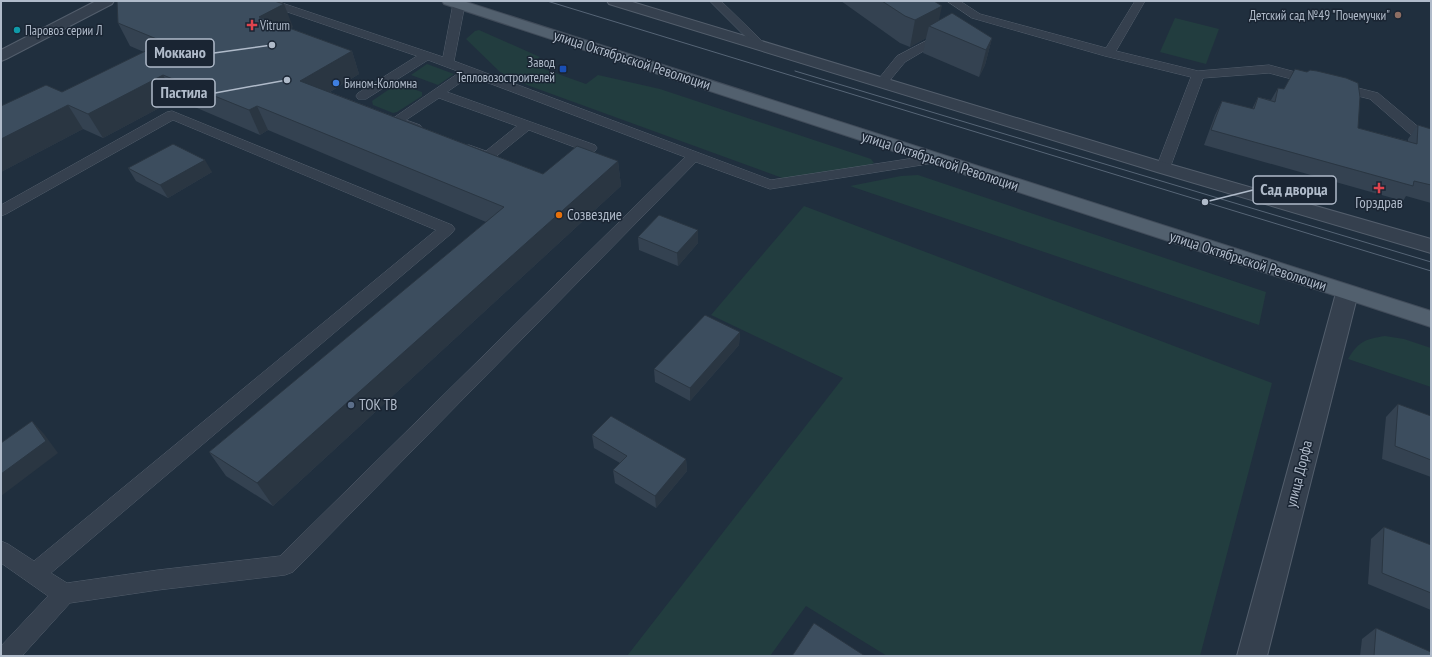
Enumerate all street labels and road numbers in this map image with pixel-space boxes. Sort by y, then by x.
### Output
street label: улица Октябрьской Революции [551,25,713,94]
street label: улица Октябрьской Революции [859,126,1021,195]
street label: улица Октябрьской Революции [1167,226,1329,295]
street label: улица Дорфа [1281,438,1316,510]

